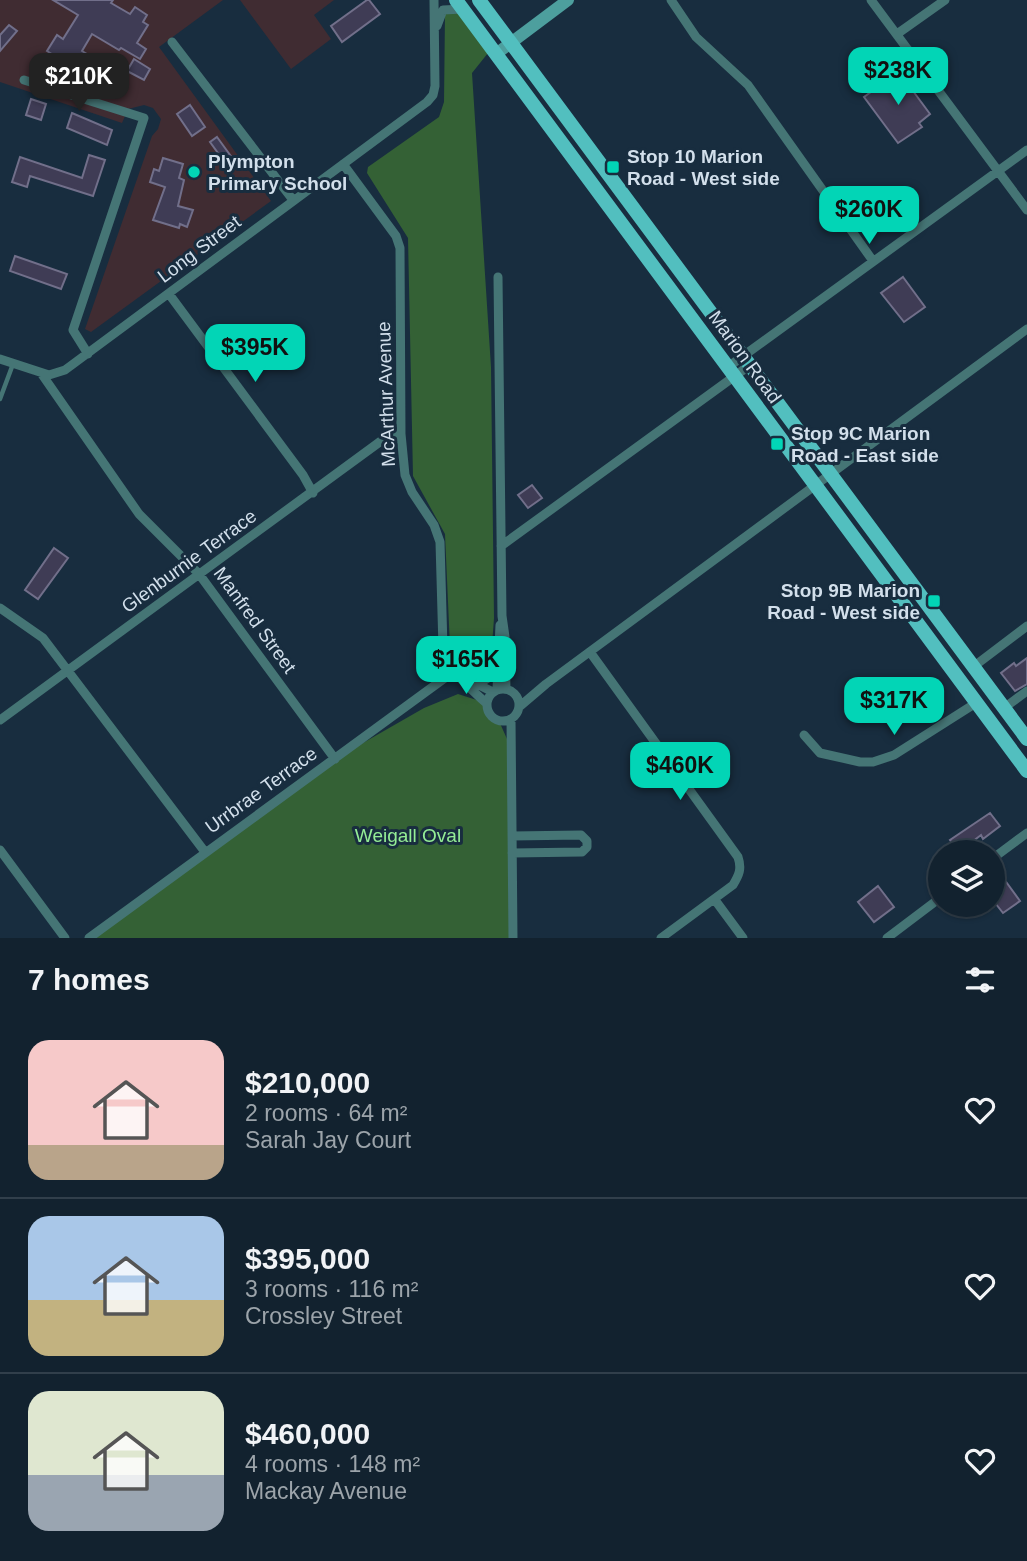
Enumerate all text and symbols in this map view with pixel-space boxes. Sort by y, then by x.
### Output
pin: $238K [849,48,947,107]
pin: $210K [30,54,128,113]
text: $238K [864,57,932,83]
text: $210K [45,63,113,89]
place label: Stop 10 Marion Road - West side [627,146,780,189]
place label: Plympton Primary School [208,151,347,194]
marker: Stop 10 Marion Road - West side [605,159,621,175]
marker: Plympton Primary School [186,164,202,180]
pin: $260K [820,187,918,246]
text: $260K [835,196,903,222]
street label: Long Street [153,211,245,287]
street label: Marion Road [705,307,785,407]
street label: McArthur Avenue [373,321,399,467]
pin: $395K [206,324,304,384]
text: $395K [221,334,289,360]
place label: Stop 9C Marion Road - East side [791,423,939,466]
marker: Stop 9C Marion Road - East side [769,436,785,452]
street label: Glenburnie Terrace [118,505,260,617]
street label: Manfred Street [210,563,301,678]
place label: Stop 9B Marion Road - West side [767,580,920,623]
marker: Stop 9B Marion Road - West side [926,593,942,609]
pin: $165K [417,636,515,696]
text: $165K [432,646,500,672]
pin: $317K [845,678,943,737]
text: $317K [860,687,928,713]
pin: $460K [631,742,729,802]
street label: Urrbrae Terrace [201,743,321,837]
text: $460K [646,752,714,778]
park label: Weigall Oval [355,825,461,846]
map controls [928,840,1005,917]
button: layers [928,840,1005,917]
icon: filters [961,961,999,999]
text: 7 homes [28,963,150,996]
text: $210,000 [245,1066,370,1099]
icon: home [84,1068,168,1152]
icon: heart [961,1091,999,1129]
text: 2 rooms · 64 m² [245,1100,407,1126]
text: Sarah Jay Court [245,1127,411,1153]
text: $395,000 [245,1242,370,1275]
icon: home [84,1244,168,1328]
icon: heart [961,1267,999,1305]
text: 3 rooms · 116 m² [245,1276,418,1302]
text: Crossley Street [245,1303,402,1329]
text: $460,000 [245,1417,370,1450]
icon: home [84,1419,168,1503]
icon: heart [961,1442,999,1480]
text: 4 rooms · 148 m² [245,1451,420,1477]
text: Mackay Avenue [245,1478,407,1504]

